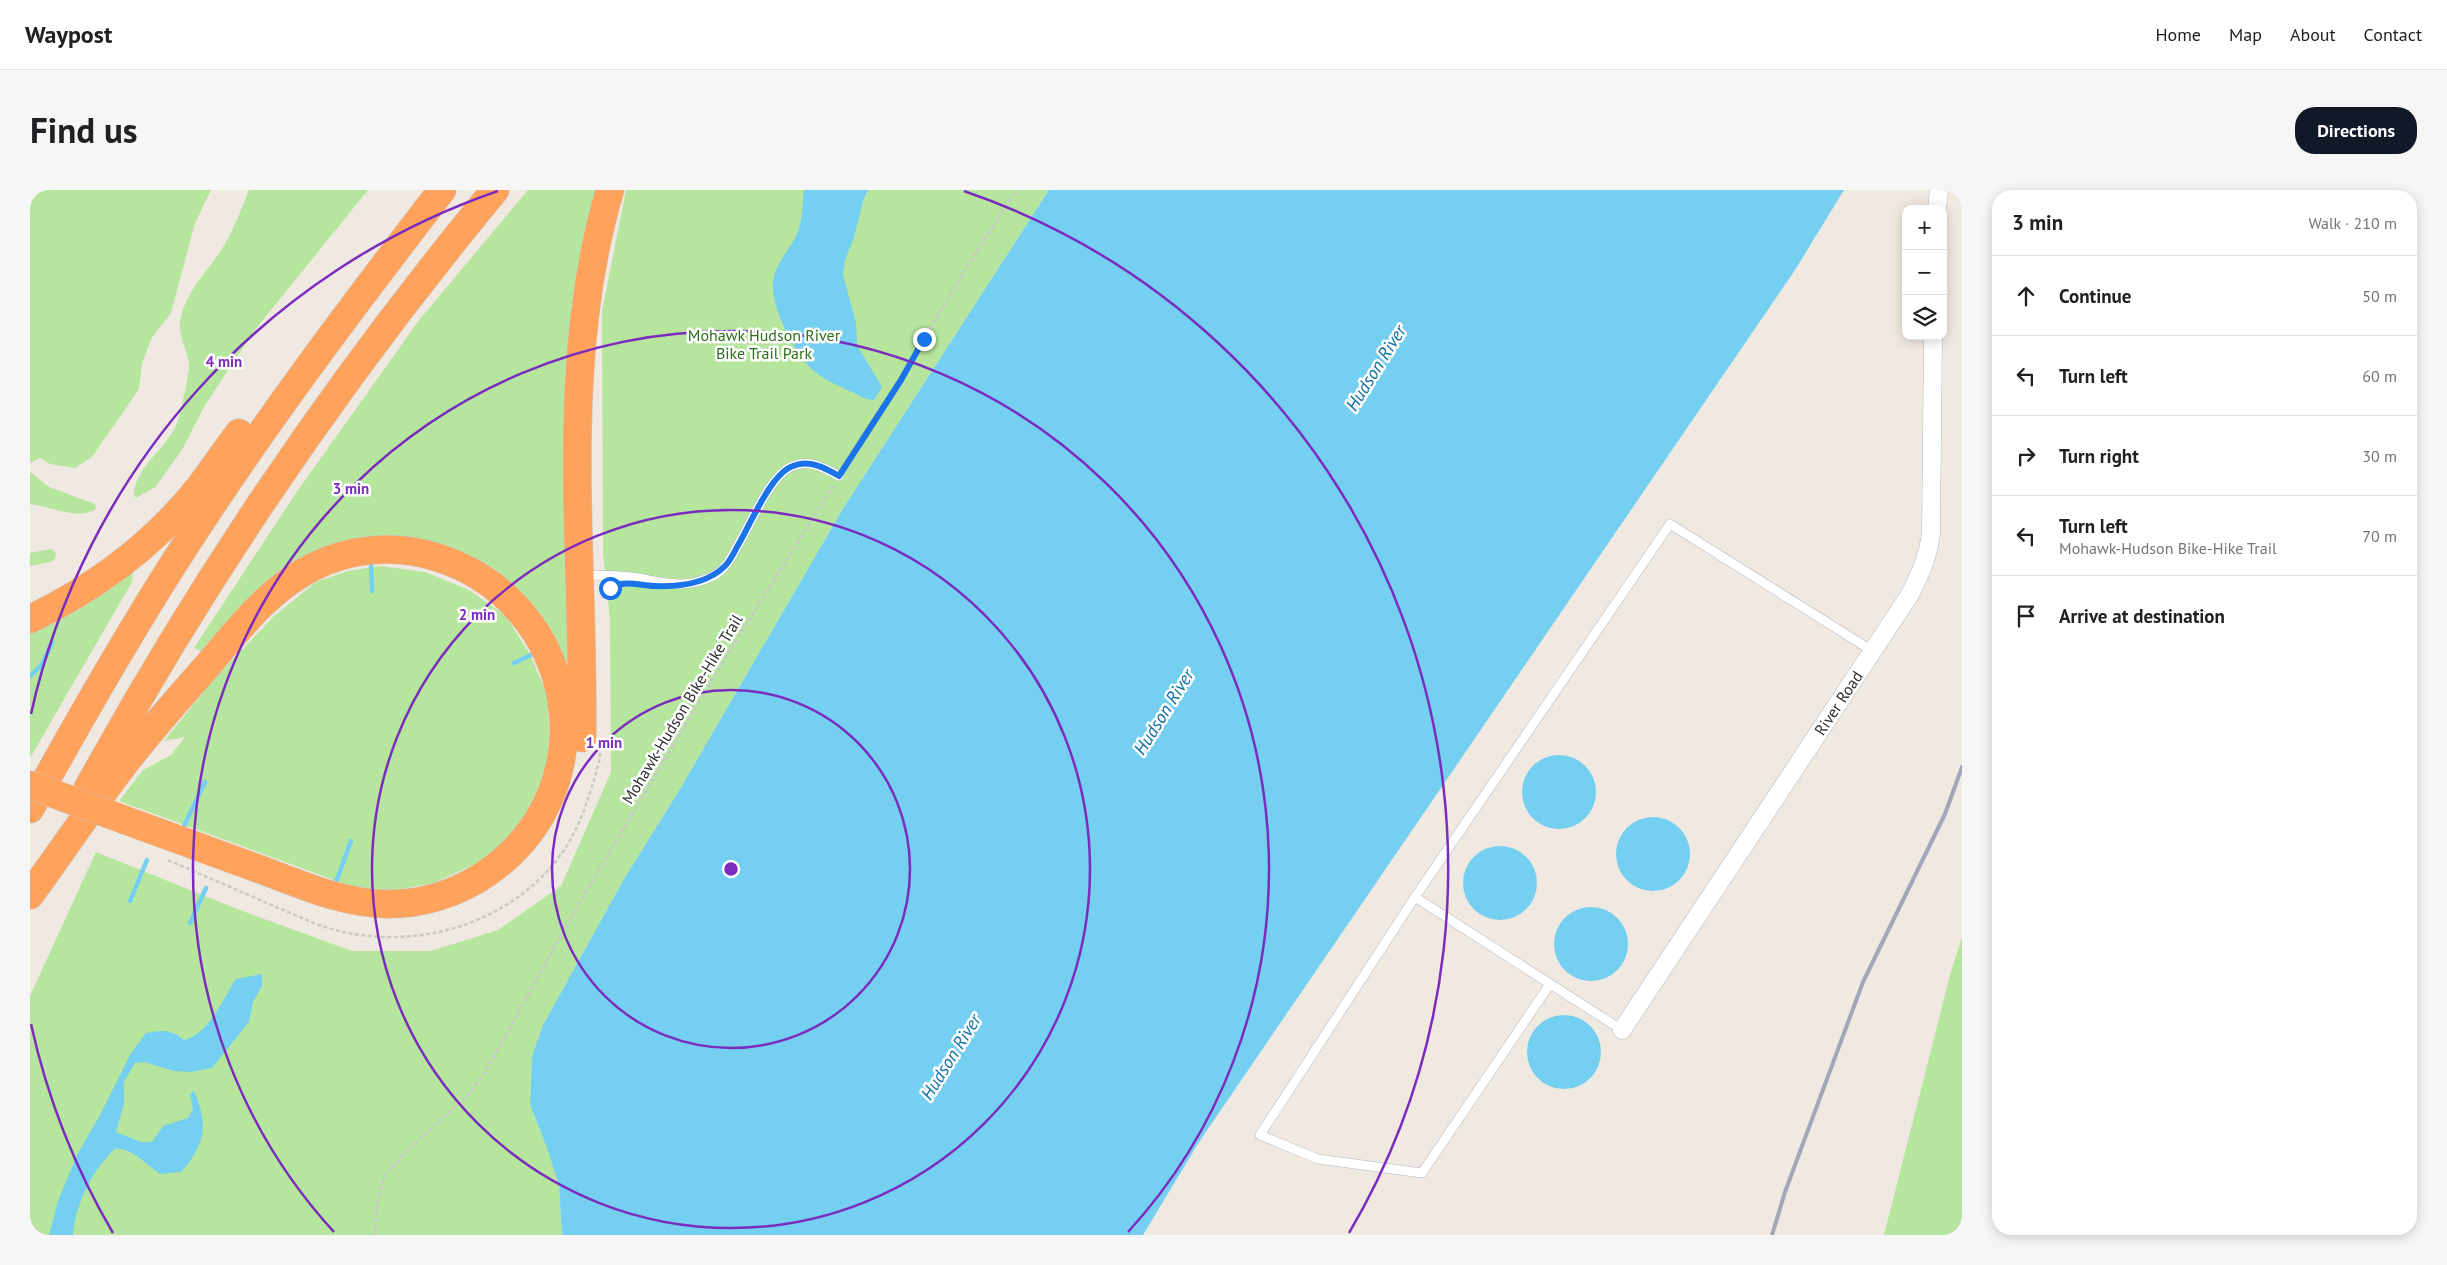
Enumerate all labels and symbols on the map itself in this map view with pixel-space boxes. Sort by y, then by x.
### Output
water label: Hudson River [1340,320,1412,415]
park label: Mohawk Hudson River Bike Trail Park [688,325,841,363]
route end [913,328,936,351]
text: 4 min [206,352,242,371]
text: 3 min [333,479,369,498]
route start [599,577,622,600]
text: 2 min [459,605,495,624]
street label: Mohawk-Hudson Bike-Hike Trail [617,610,747,807]
water label: Hudson River [1128,664,1200,759]
street label: River Road [1810,667,1867,739]
text: 1 min [586,733,622,752]
centre of rings [722,860,740,878]
water label: Hudson River [915,1009,987,1104]

